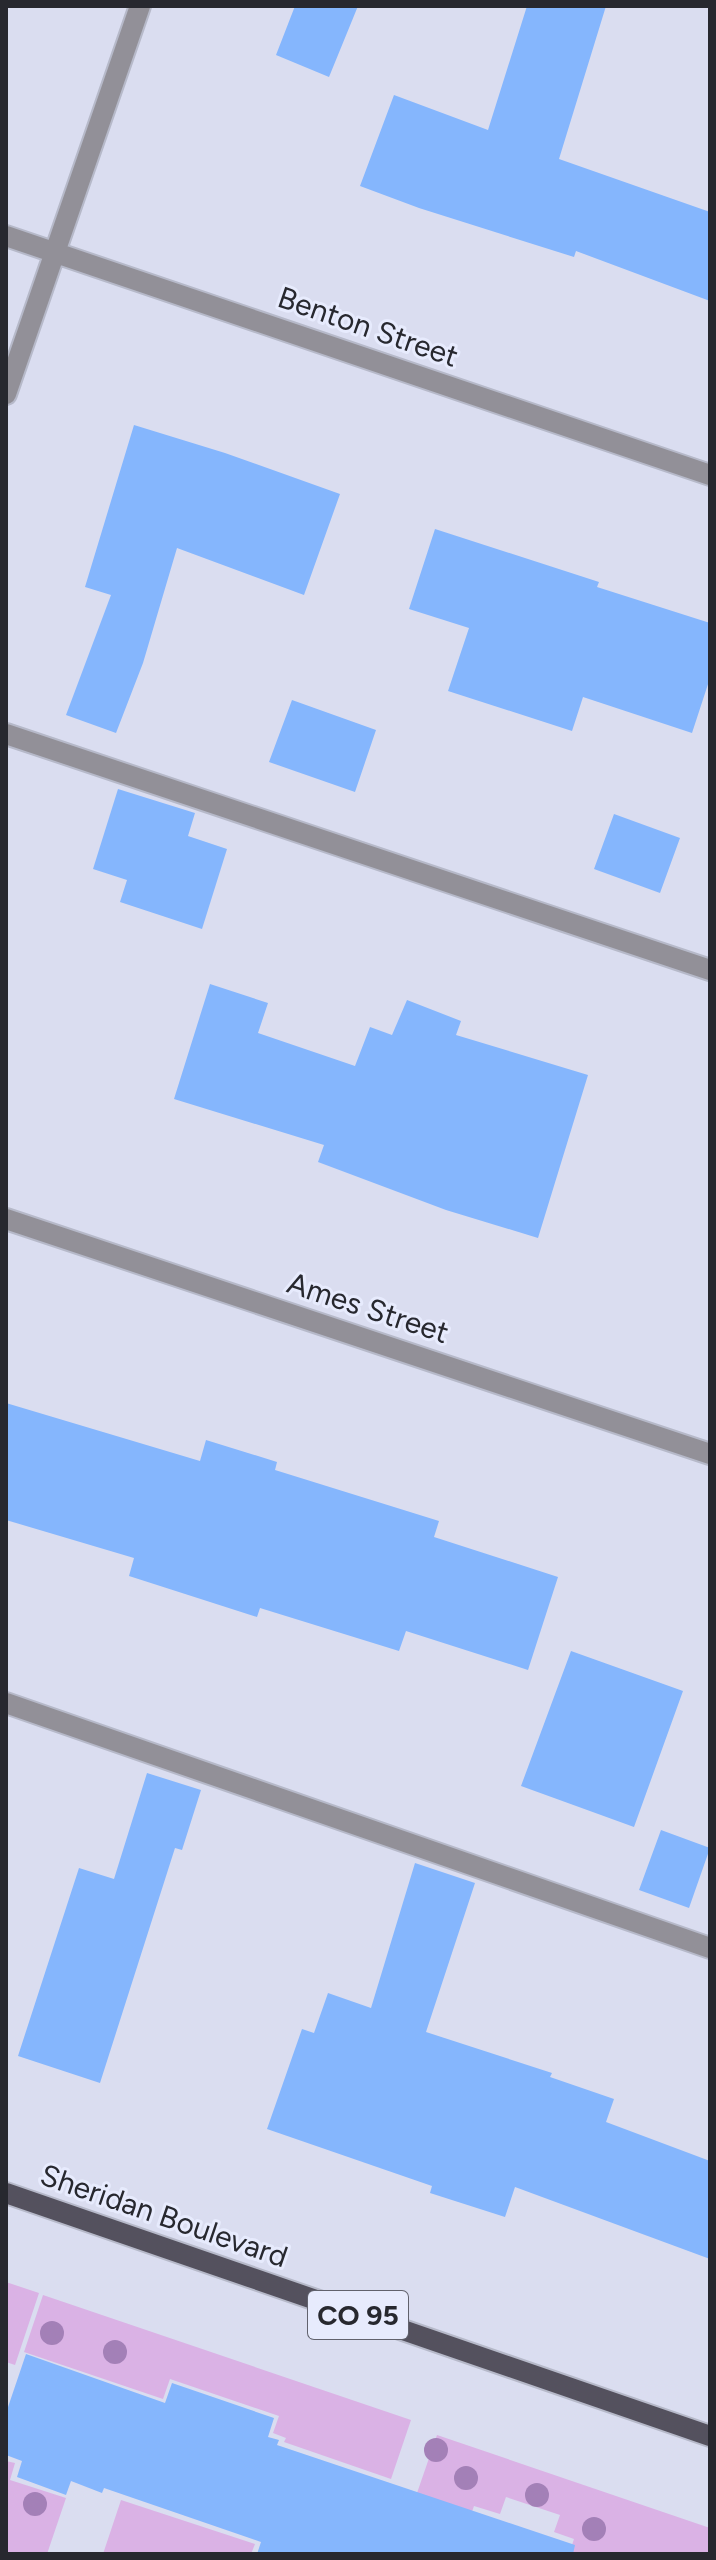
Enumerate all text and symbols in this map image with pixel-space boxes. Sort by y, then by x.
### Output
street label: Benton Street [273,278,463,375]
street label: Ames Street [283,1264,454,1351]
street label: Sheridan Boulevard [36,2156,293,2275]
road number: CO 95 [308,2291,408,2339]

